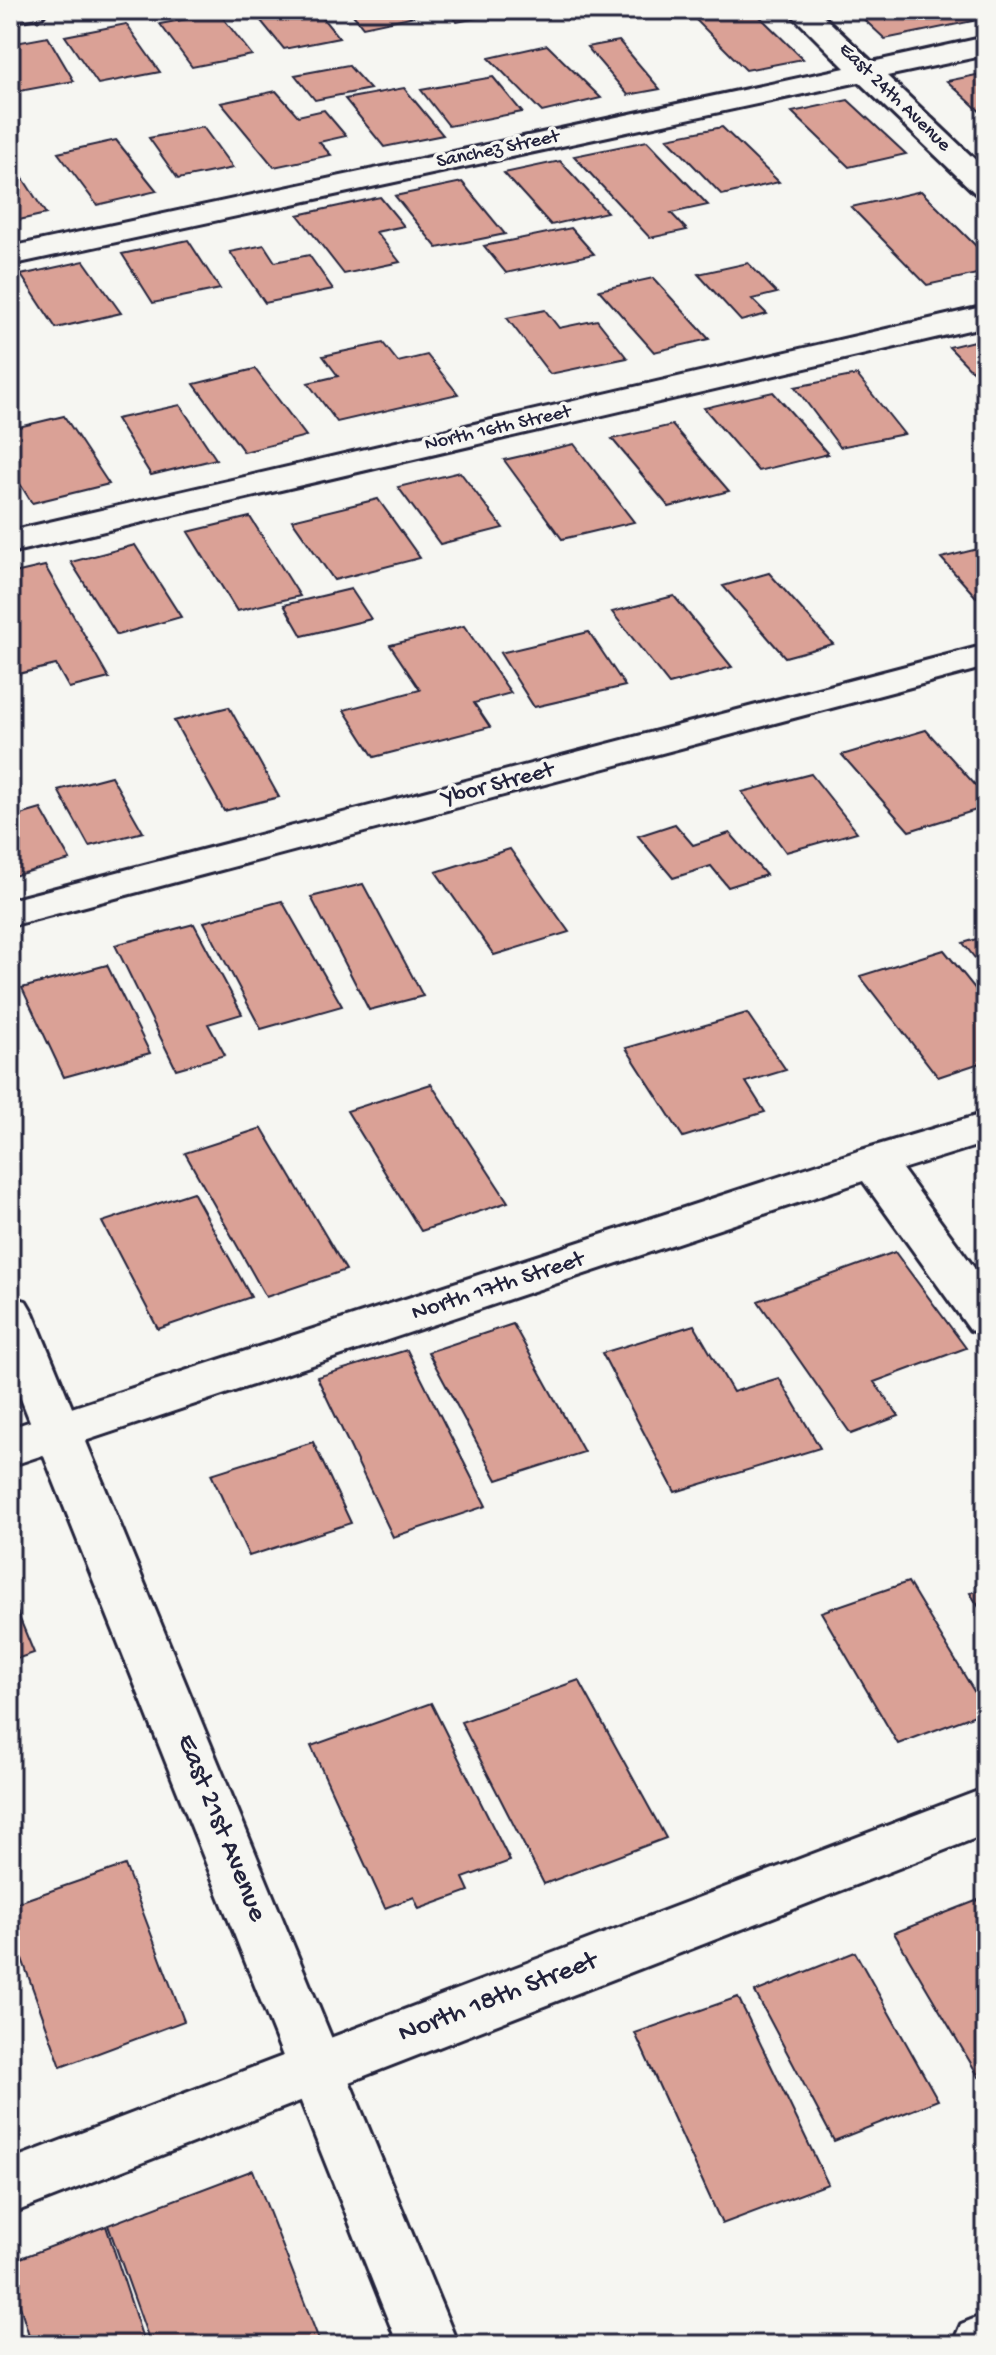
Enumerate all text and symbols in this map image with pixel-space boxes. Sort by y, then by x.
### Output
street label: East 24th Avenue [833,39,955,158]
street label: Sanchez Street [435,125,563,174]
street label: North 16th Street [423,401,575,457]
street label: Ybor Street [437,756,559,814]
street label: North 17th Street [408,1245,590,1329]
street label: East 21st Avenue [168,1730,274,1927]
street label: North 18th Street [394,1944,604,2051]

